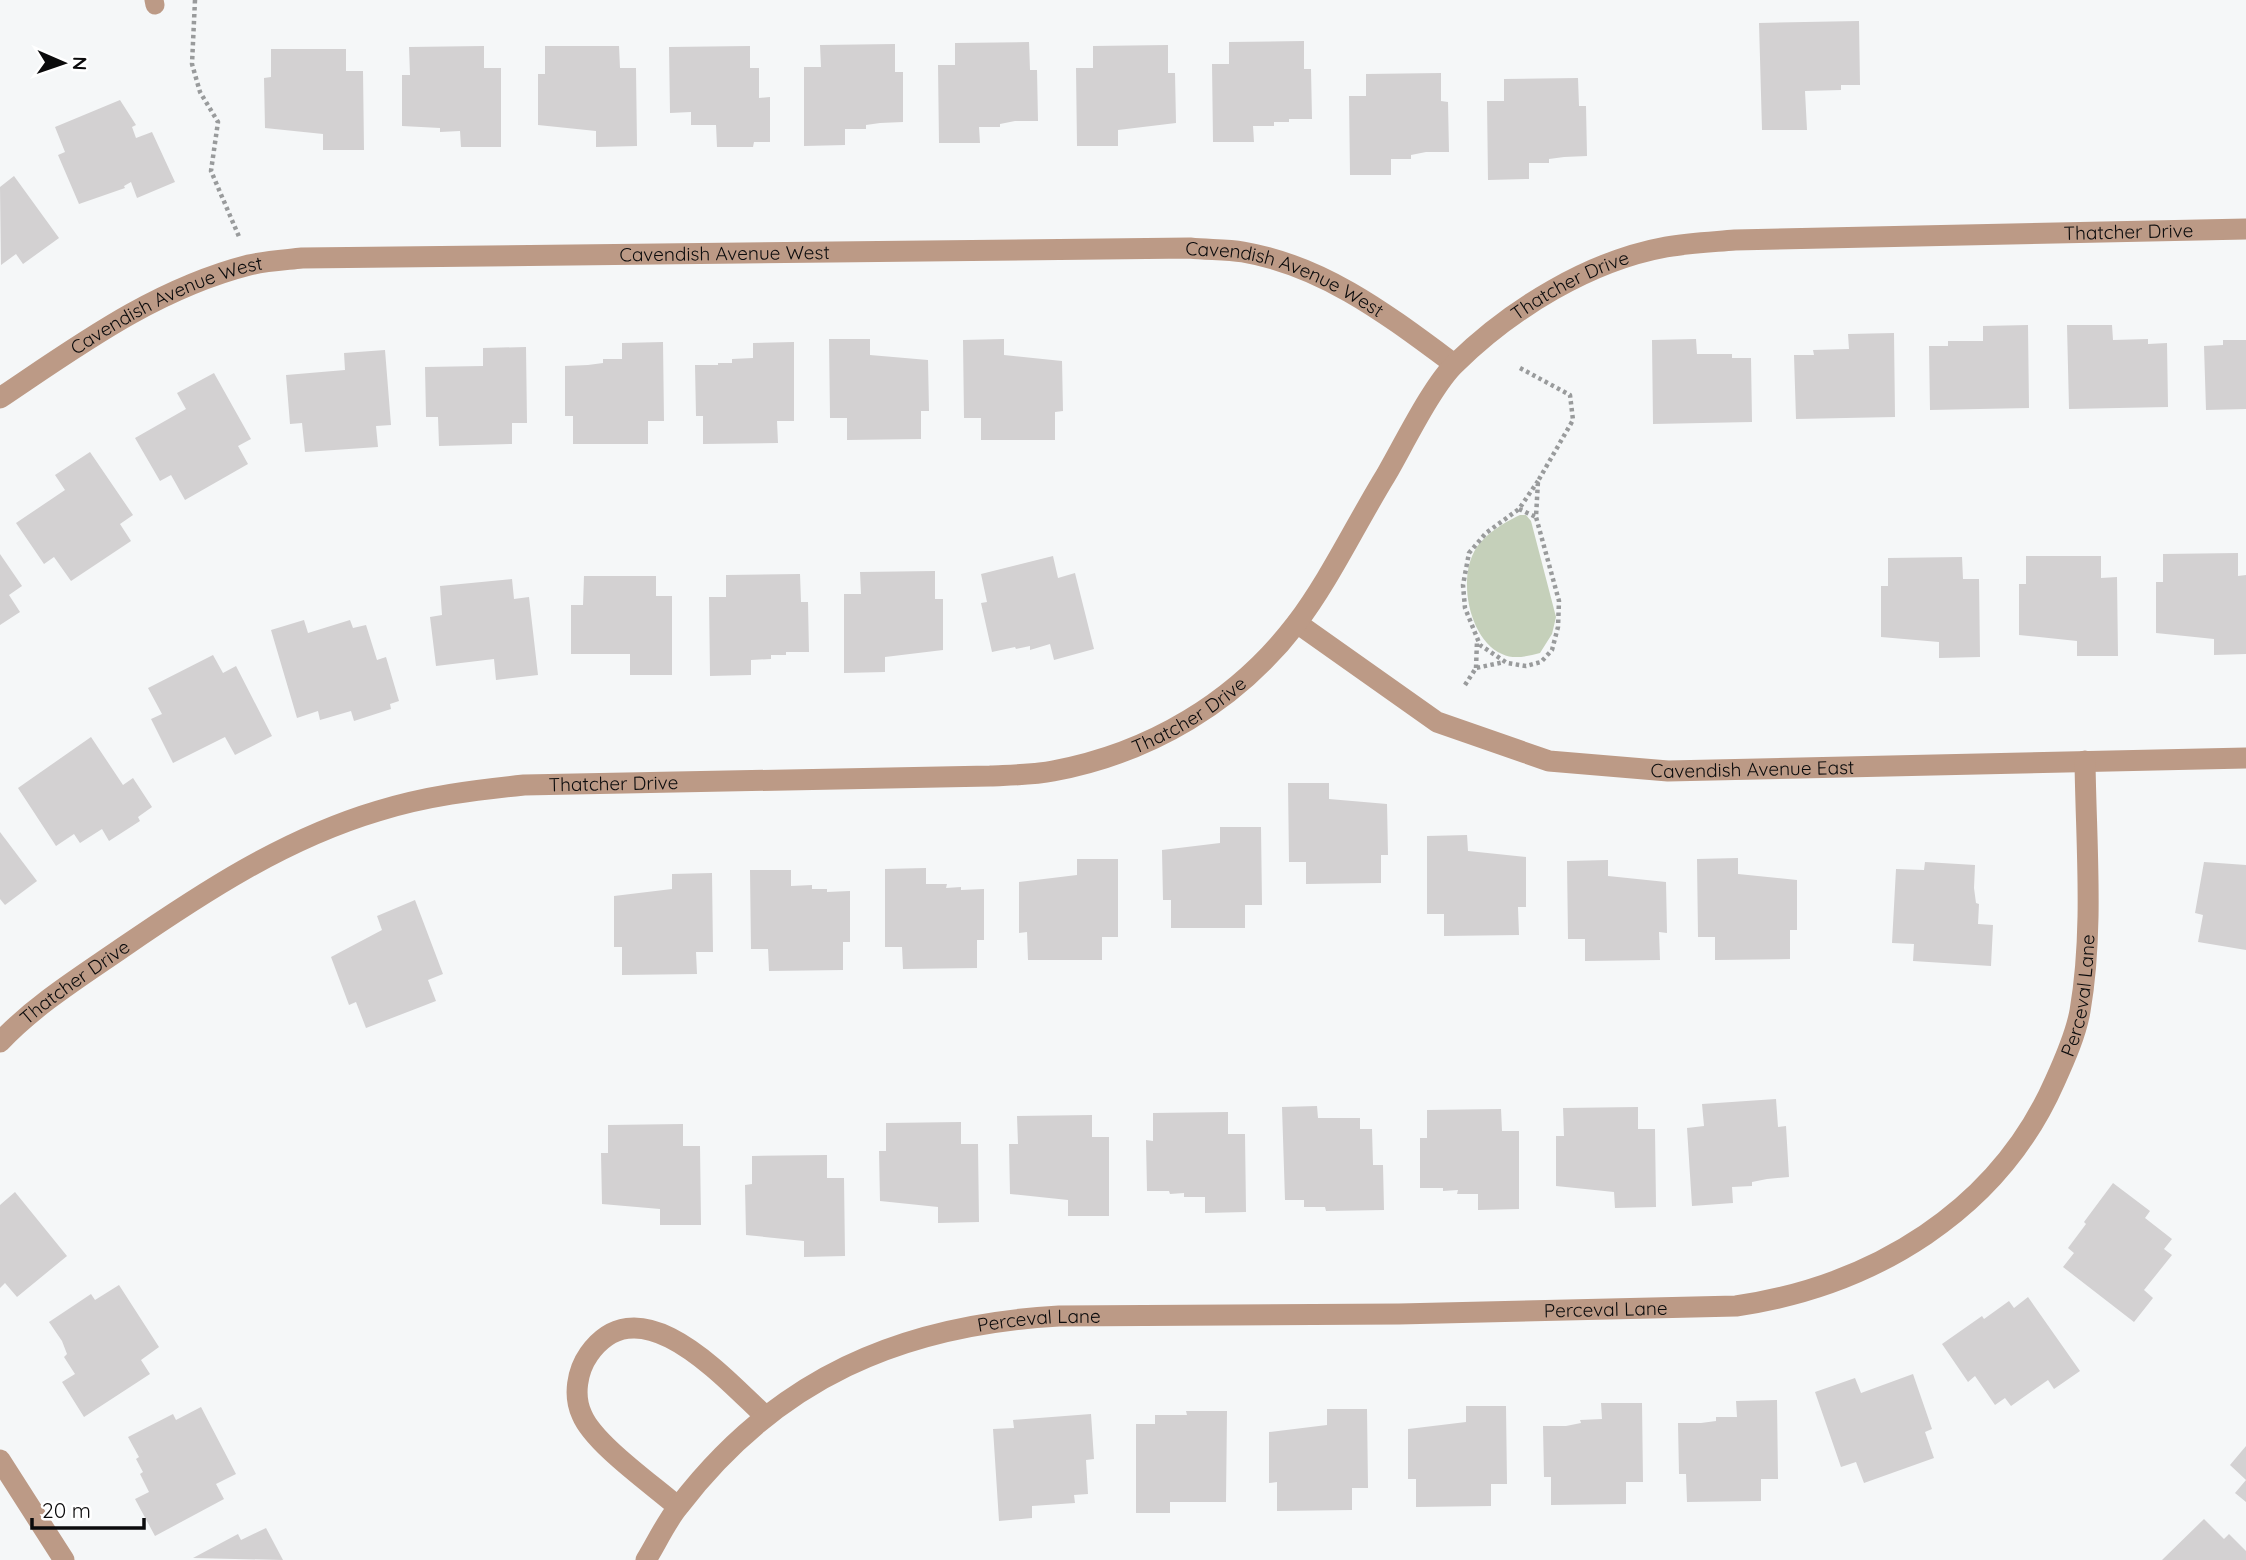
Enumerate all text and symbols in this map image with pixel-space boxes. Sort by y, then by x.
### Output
north arrow [28,28,98,98]
text: N [68,56,92,71]
street label: Thatcher Drive [2063,218,2194,245]
street label: Cavendish Avenue West [1184,236,1389,322]
street label: Cavendish Avenue West [619,240,830,266]
street label: Thatcher Drive [1506,245,1632,325]
street label: Cavendish Avenue West [66,251,264,360]
street label: Thatcher Drive [1128,671,1251,759]
street label: Cavendish Avenue East [1650,755,1855,783]
street label: Thatcher Drive [548,770,679,797]
street label: Thatcher Drive [15,934,134,1030]
street label: Perceval Lane [2055,934,2100,1060]
street label: Perceval Lane [1544,1296,1668,1323]
street label: Perceval Lane [975,1304,1101,1337]
scale bar [32,1486,144,1530]
text: 20 m [42,1497,91,1523]

